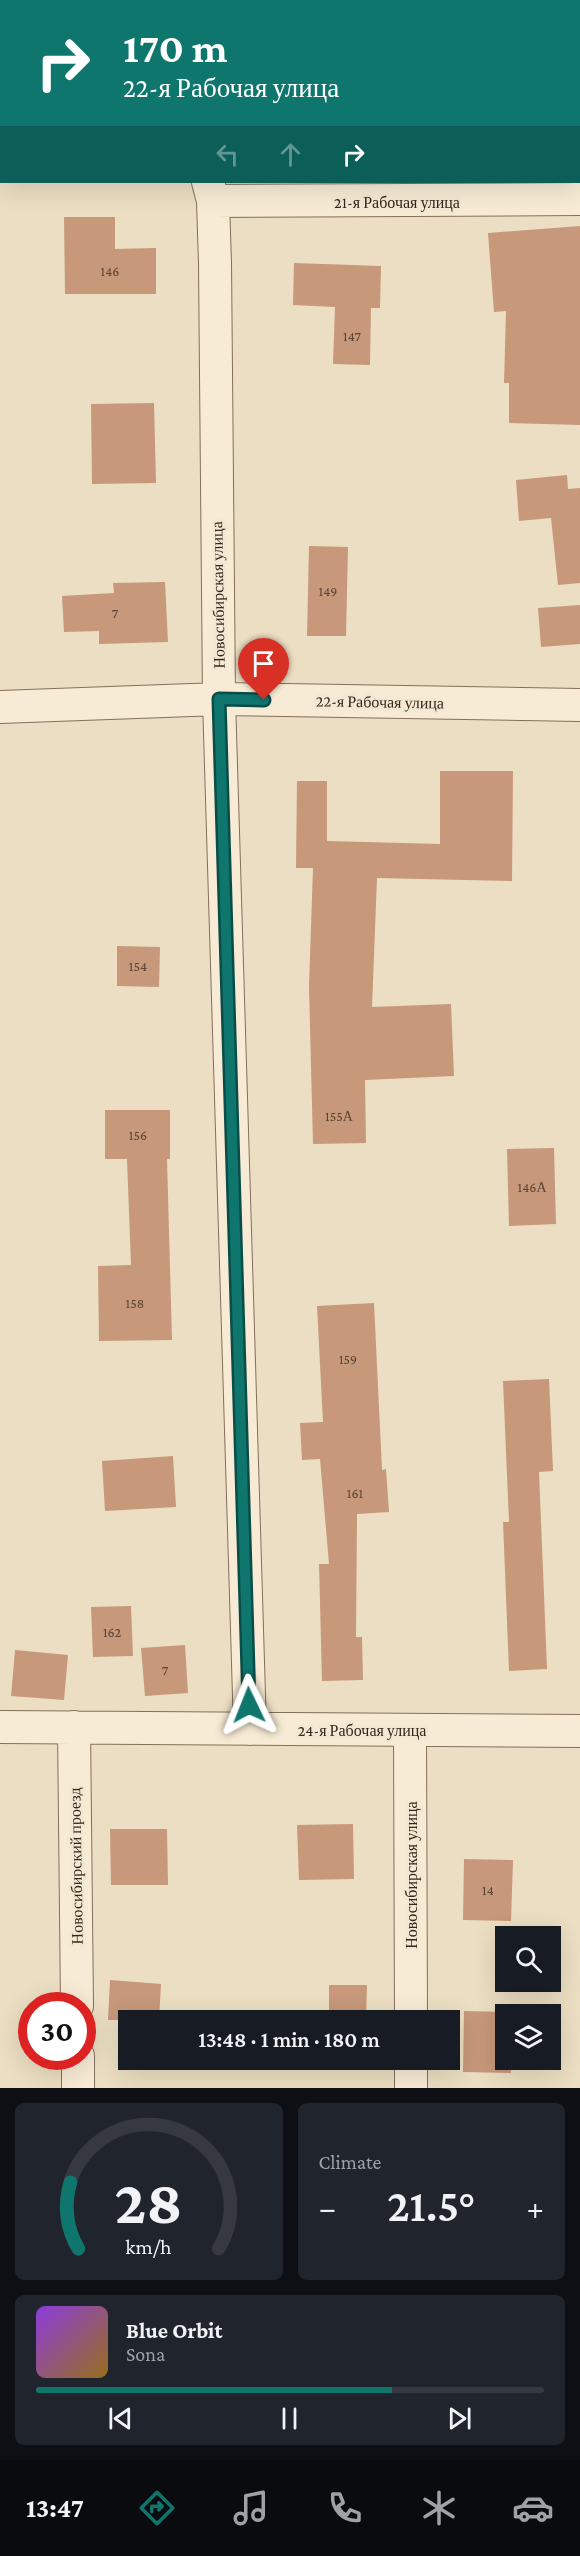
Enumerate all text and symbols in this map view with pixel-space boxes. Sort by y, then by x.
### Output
icon: right [24,24,102,102]
text: 170 m [123,24,228,71]
text: 22-я Рабочая улица [123,73,339,103]
icon: left [211,138,244,171]
icon: ahead [274,138,307,171]
icon: right [337,138,370,171]
street label: 21-я Рабочая улица [334,194,460,212]
house number: 146 [101,263,119,279]
house number: 147 [343,328,361,344]
street label: Новосибирская улица [208,521,229,669]
house number: 149 [319,583,337,599]
house number: 7 [112,605,119,621]
pin [238,638,289,700]
icon: arrive [247,647,280,680]
street label: 22-я Рабочая улица [316,692,444,713]
house number: 154 [129,958,147,974]
house number: 155А [325,1108,354,1124]
house number: 156 [129,1127,147,1143]
house number: 146А [517,1179,547,1195]
house number: 158 [126,1295,144,1311]
house number: 159 [339,1351,357,1367]
house number: 161 [347,1485,364,1501]
house number: 162 [103,1624,121,1640]
house number: 7 [162,1662,169,1678]
position arrow [217,1673,281,1737]
street label: 24-я Рабочая улица [298,1722,426,1740]
street label: Новосибирский проезд [66,1787,87,1945]
street label: Новосибирская улица [403,1801,421,1949]
house number: 14 [482,1882,494,1898]
map controls [495,1926,561,2070]
button: search [495,1926,561,1992]
speed limit sign: 30 [18,1992,96,2070]
button: layers [495,2004,561,2070]
text: 13:48 · 1 min · 180 m [198,2027,380,2052]
text: Climate [319,2151,381,2173]
text: 28 [115,2167,183,2236]
text: 21.5° [387,2181,475,2231]
text: − [319,2189,336,2226]
text: + [527,2189,544,2226]
text: km/h [126,2235,172,2259]
text: Blue Orbit [126,2318,222,2343]
text: Sona [126,2343,165,2365]
icon: previous [104,2402,137,2435]
icon: pause [273,2402,306,2435]
icon: next [443,2402,476,2435]
icon: directions [136,2487,178,2529]
icon: music [230,2487,272,2529]
icon: phone [324,2487,366,2529]
icon: climate [418,2487,460,2529]
icon: car [512,2487,554,2529]
text: 13:47 [26,2493,84,2523]

